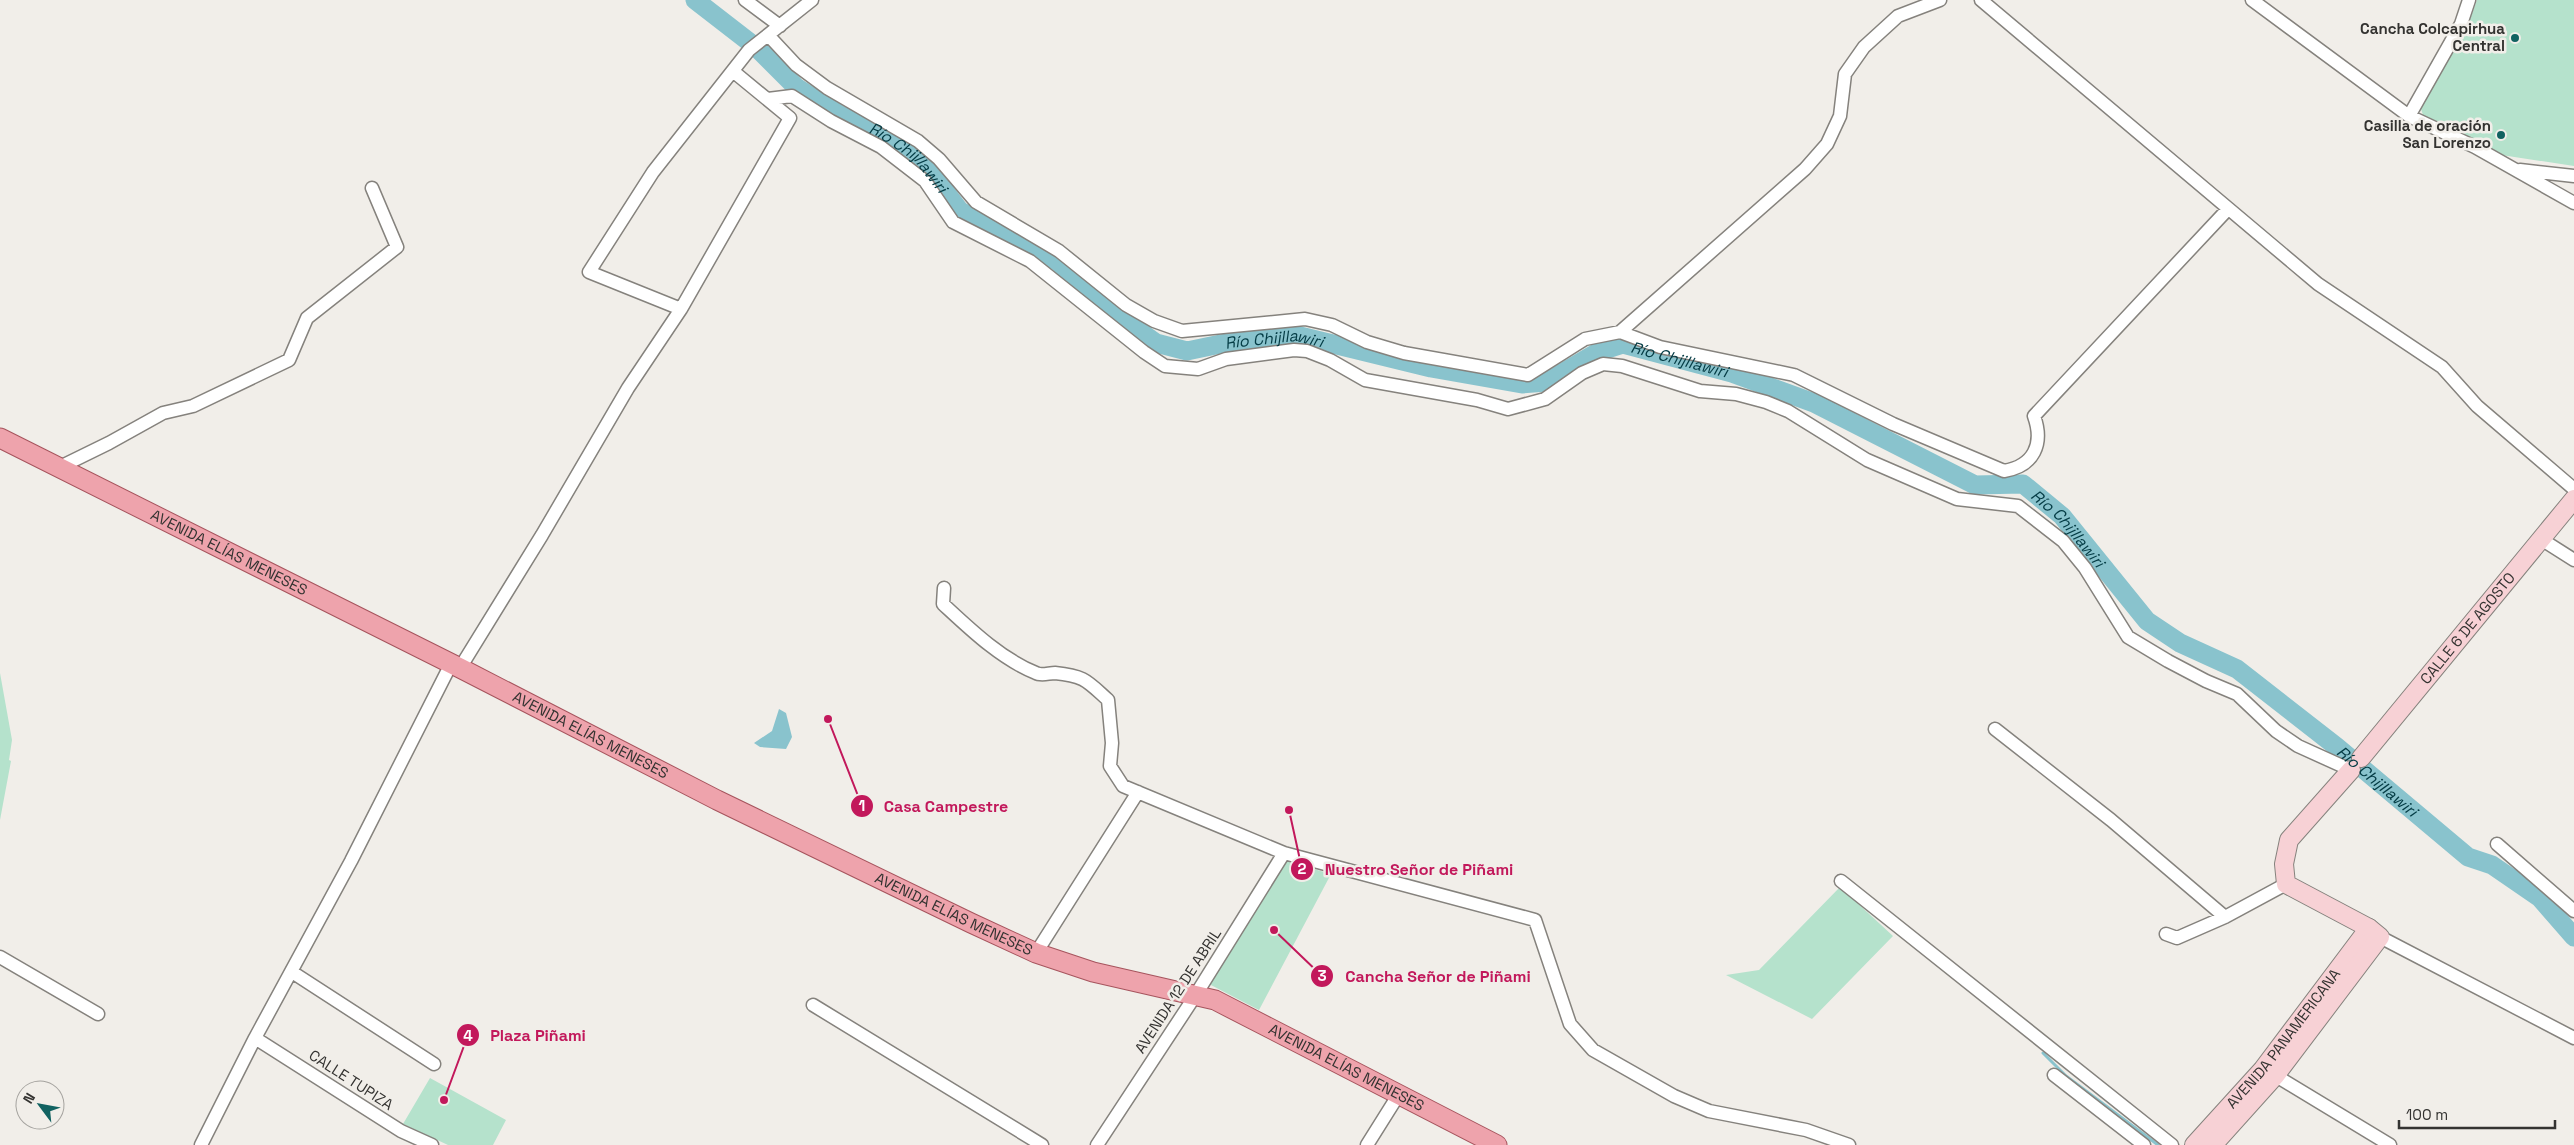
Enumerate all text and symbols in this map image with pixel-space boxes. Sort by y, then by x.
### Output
place label: Cancha Colcapirhua Central [2360,19,2505,55]
marker: Cancha Colcapirhua Central [2509,32,2521,44]
place label: Casilla de oración San Lorenzo [2364,116,2491,152]
water label: Río Chijllawiri [866,118,954,199]
marker: Casilla de oración San Lorenzo [2495,129,2507,141]
water label: Río Chijllawiri [1223,325,1328,354]
water label: Río Chijllawiri [1628,337,1732,383]
water label: Río Chijllawiri [2027,485,2111,573]
street label: AVENIDA ELÍAS MENESES [148,505,311,599]
street label: CALLE 6 DE AGOSTO [2416,568,2519,688]
street label: AVENIDA ELÍAS MENESES [510,687,672,782]
water label: Río Chijllawiri [2332,741,2424,823]
callout: Casa Campestre [849,791,1019,822]
text: 1 [859,796,865,815]
text: Casa Campestre [884,796,1008,817]
callout: Nuestro Señor de Piñami [1289,854,1523,885]
text: 2 [1298,859,1307,878]
text: Nuestro Señor de Piñami [1325,859,1513,880]
street label: AVENIDA ELÍAS MENESES [872,868,1036,959]
street label: AVENIDA 12 DE ABRIL [1130,925,1225,1057]
callout: Cancha Señor de Piñami [1310,960,1540,991]
street label: AVENIDA PANAMERICANA [2222,964,2344,1112]
text: 3 [1317,966,1327,985]
text: Cancha Señor de Piñami [1345,966,1531,987]
street label: AVENIDA ELÍAS MENESES [1266,1019,1428,1115]
callout: Plaza Piñami [455,1020,596,1051]
text: Plaza Piñami [490,1025,586,1046]
text: 4 [463,1026,473,1045]
street label: CALLE TUPIZA [305,1045,398,1114]
north arrow [15,1080,65,1130]
text: N [19,1089,39,1107]
scale bar [2399,1098,2555,1130]
text: 100 m [2406,1105,2448,1124]

